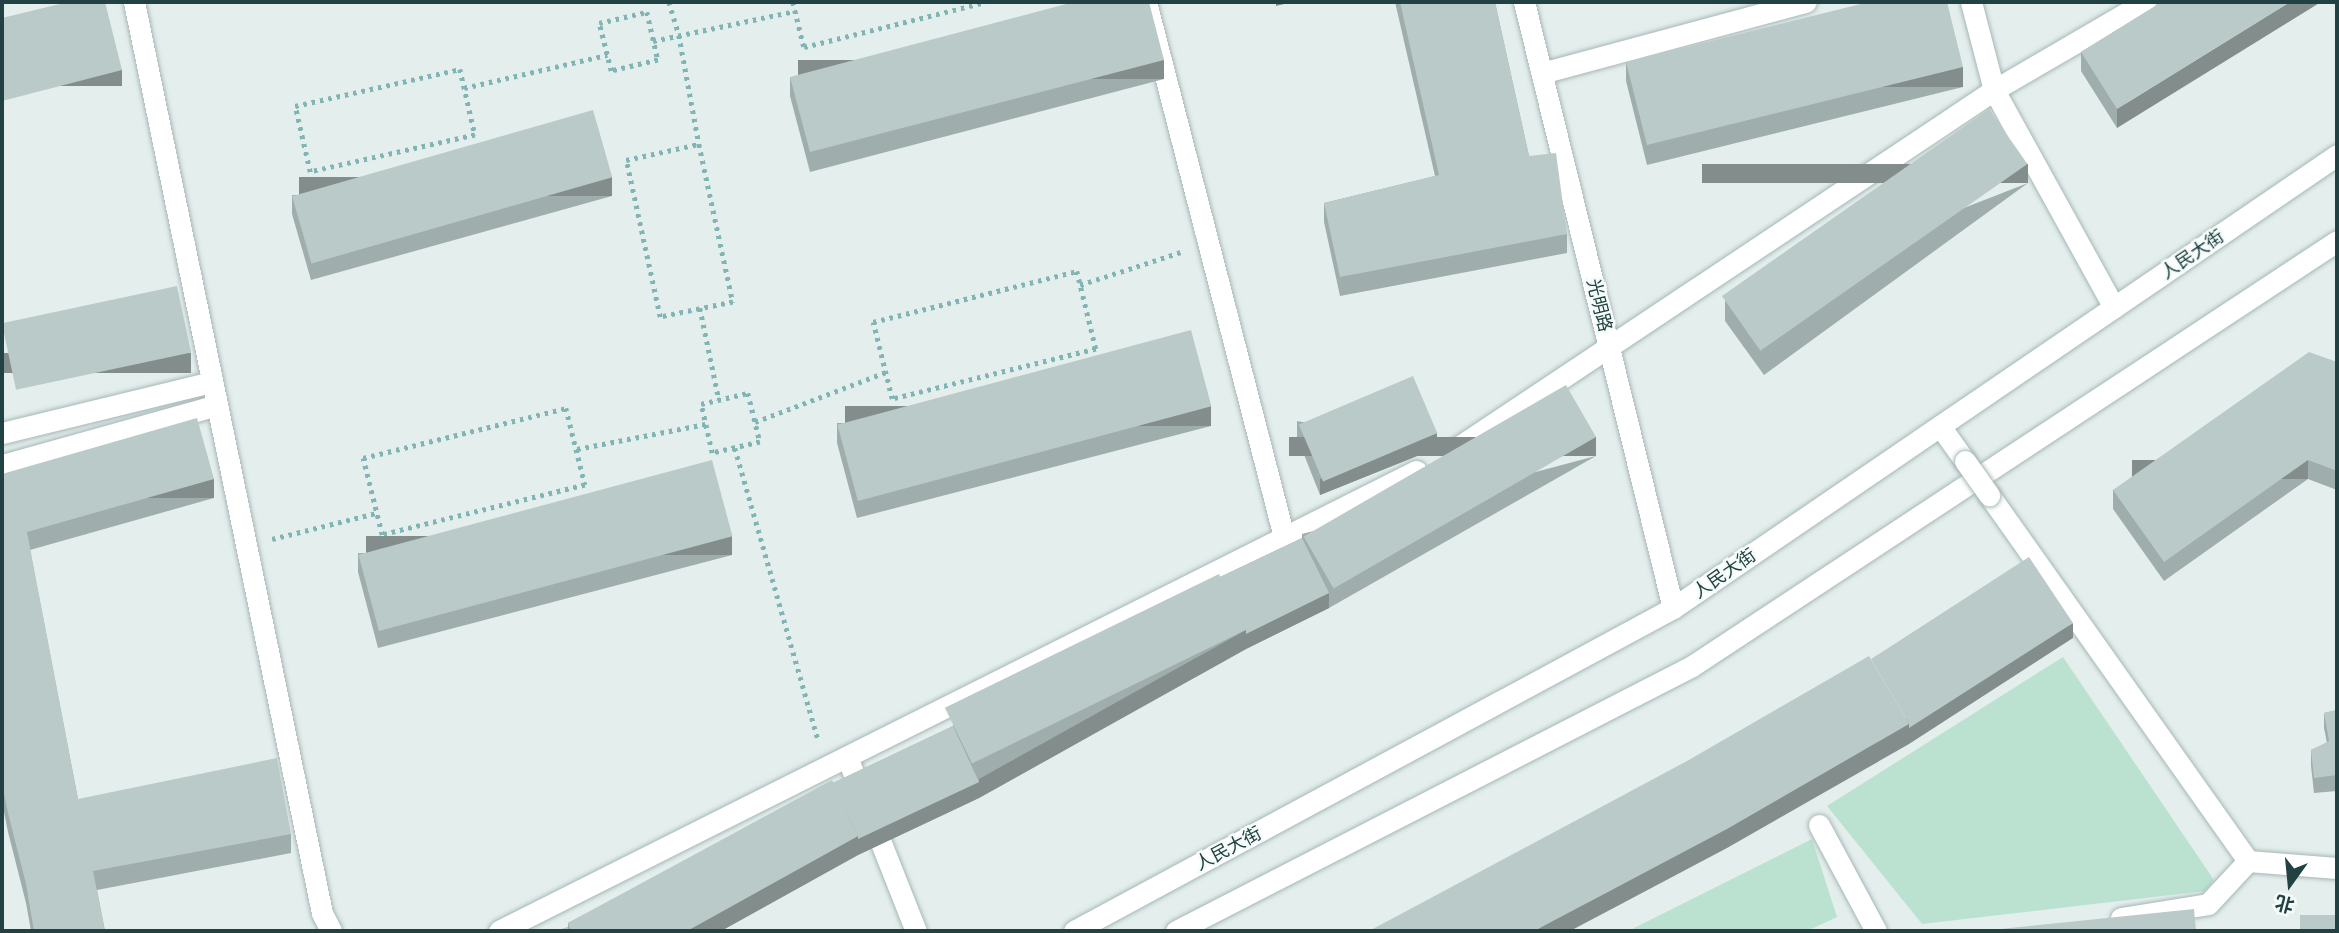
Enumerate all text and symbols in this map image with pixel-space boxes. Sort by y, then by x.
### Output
street label: 人民大街 [2156,225,2228,283]
street label: 光明路 [1583,276,1617,334]
street label: 人民大街 [1688,544,1760,602]
street label: 人民大街 [1191,822,1265,874]
north arrow [2255,849,2325,919]
text: 北 [2272,891,2297,918]

